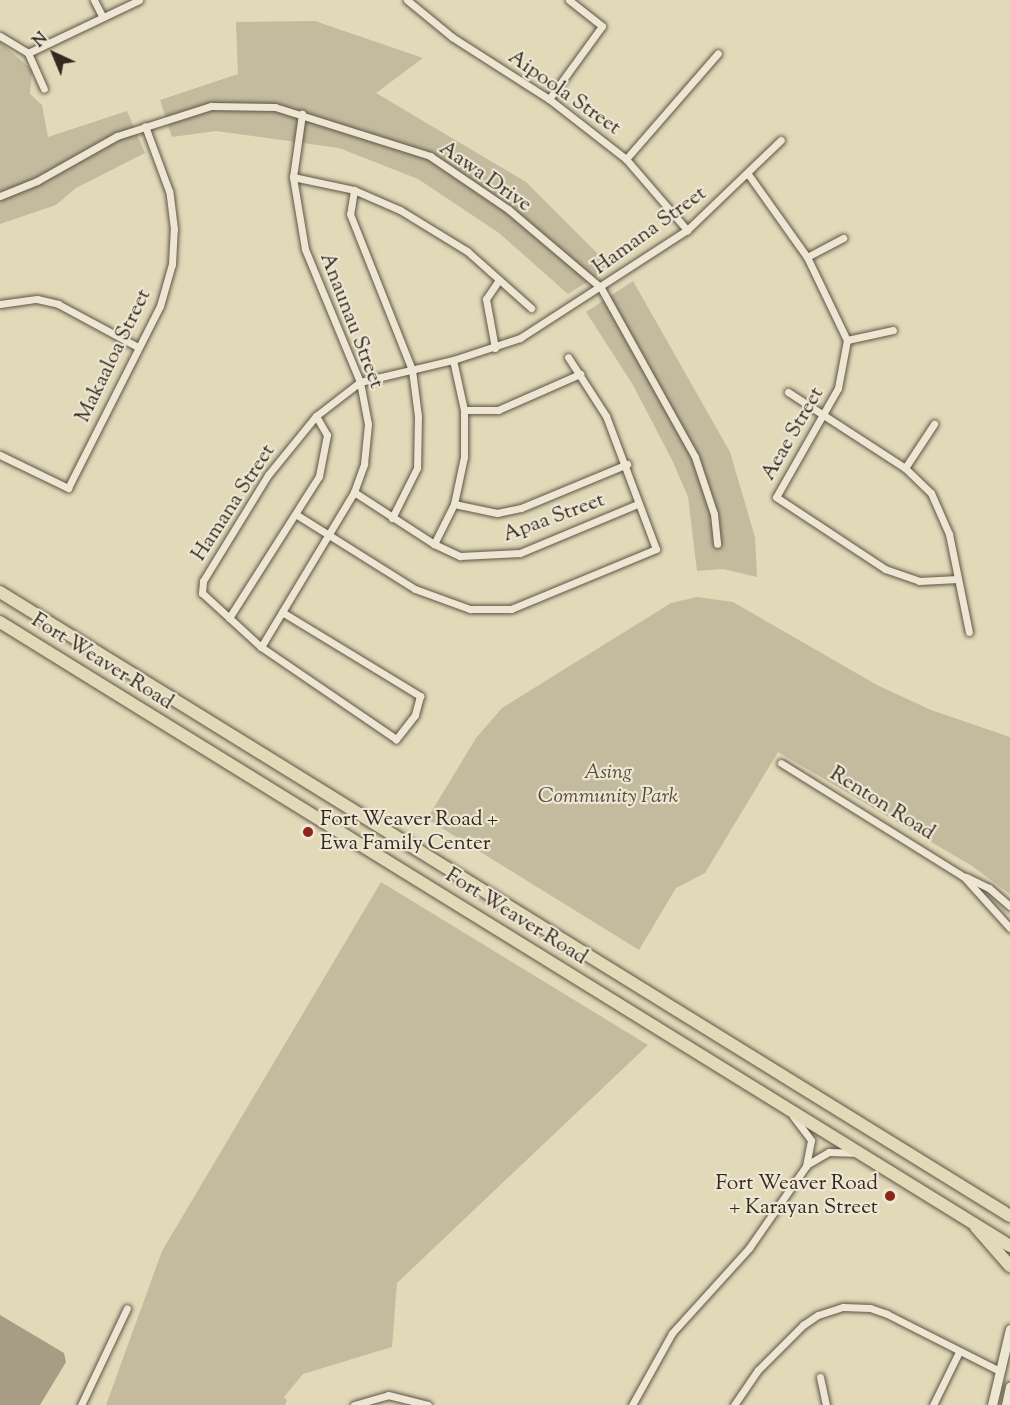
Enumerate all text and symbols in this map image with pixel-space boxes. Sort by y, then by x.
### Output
north arrow [24,24,84,84]
text: N [29,28,54,53]
street label: Aipoola Street [503,45,625,141]
street label: Aawa Drive [434,136,536,218]
street label: Hamana Street [588,181,712,281]
street label: Anaunau Street [314,249,388,393]
street label: Makaaloa Street [71,285,157,427]
street label: Aeae Street [756,383,830,485]
street label: Hamana Street [187,440,281,566]
street label: Apaa Street [500,488,608,548]
street label: Fort Weaver Road [26,608,178,716]
park label: Asing Community Park [538,760,678,810]
street label: Renton Road [825,762,939,846]
place label: Fort Weaver Road + Ewa Family Center [320,807,498,857]
marker: Fort Weaver Road + Ewa Family Center [301,825,315,839]
street label: Fort Weaver Road [440,863,592,971]
place label: Fort Weaver Road + Karayan Street [716,1171,878,1221]
marker: Fort Weaver Road + Karayan Street [883,1189,897,1203]

